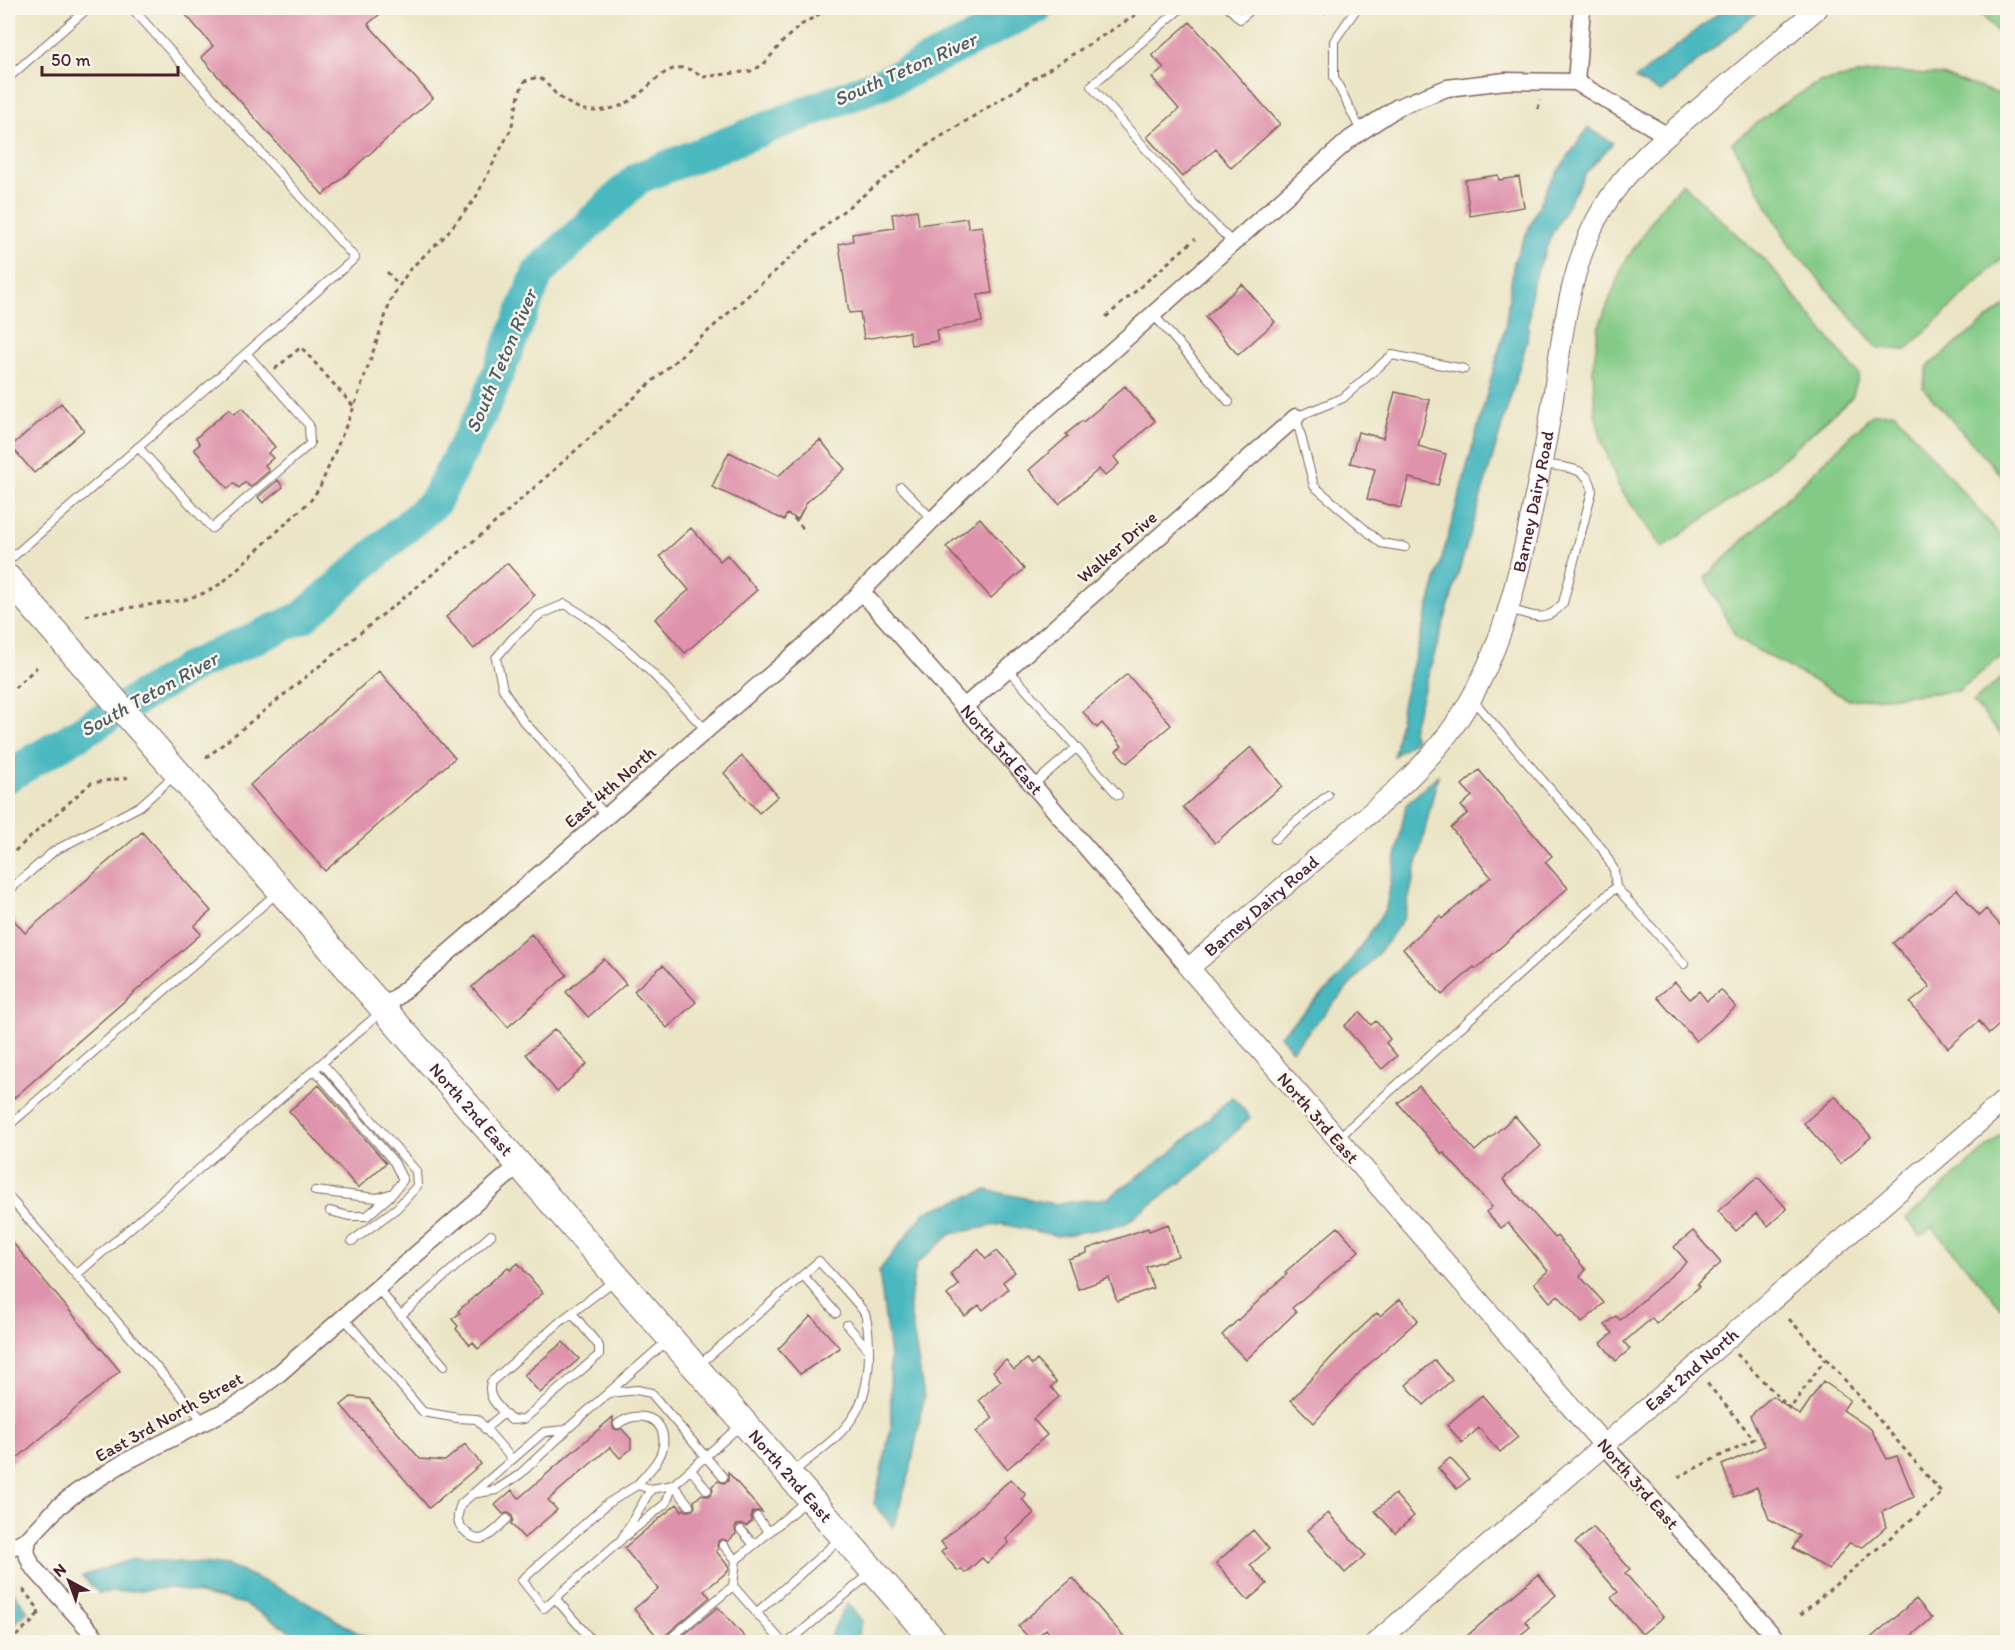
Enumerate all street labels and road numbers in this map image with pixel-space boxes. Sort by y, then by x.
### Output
street label: Barney Dairy Road [1508,429,1559,575]
street label: Walker Drive [1073,506,1161,588]
street label: North 3rd East [956,700,1048,800]
street label: East 4th North [560,741,660,833]
street label: Barney Dairy Road [1200,850,1323,961]
street label: North 2nd East [425,1058,518,1161]
street label: North 3rd East [1272,1068,1364,1168]
street label: East 2nd North [1641,1323,1743,1416]
street label: East 3rd North Street [91,1367,247,1467]
street label: North 2nd East [744,1425,837,1527]
street label: North 3rd East [1592,1434,1684,1534]

